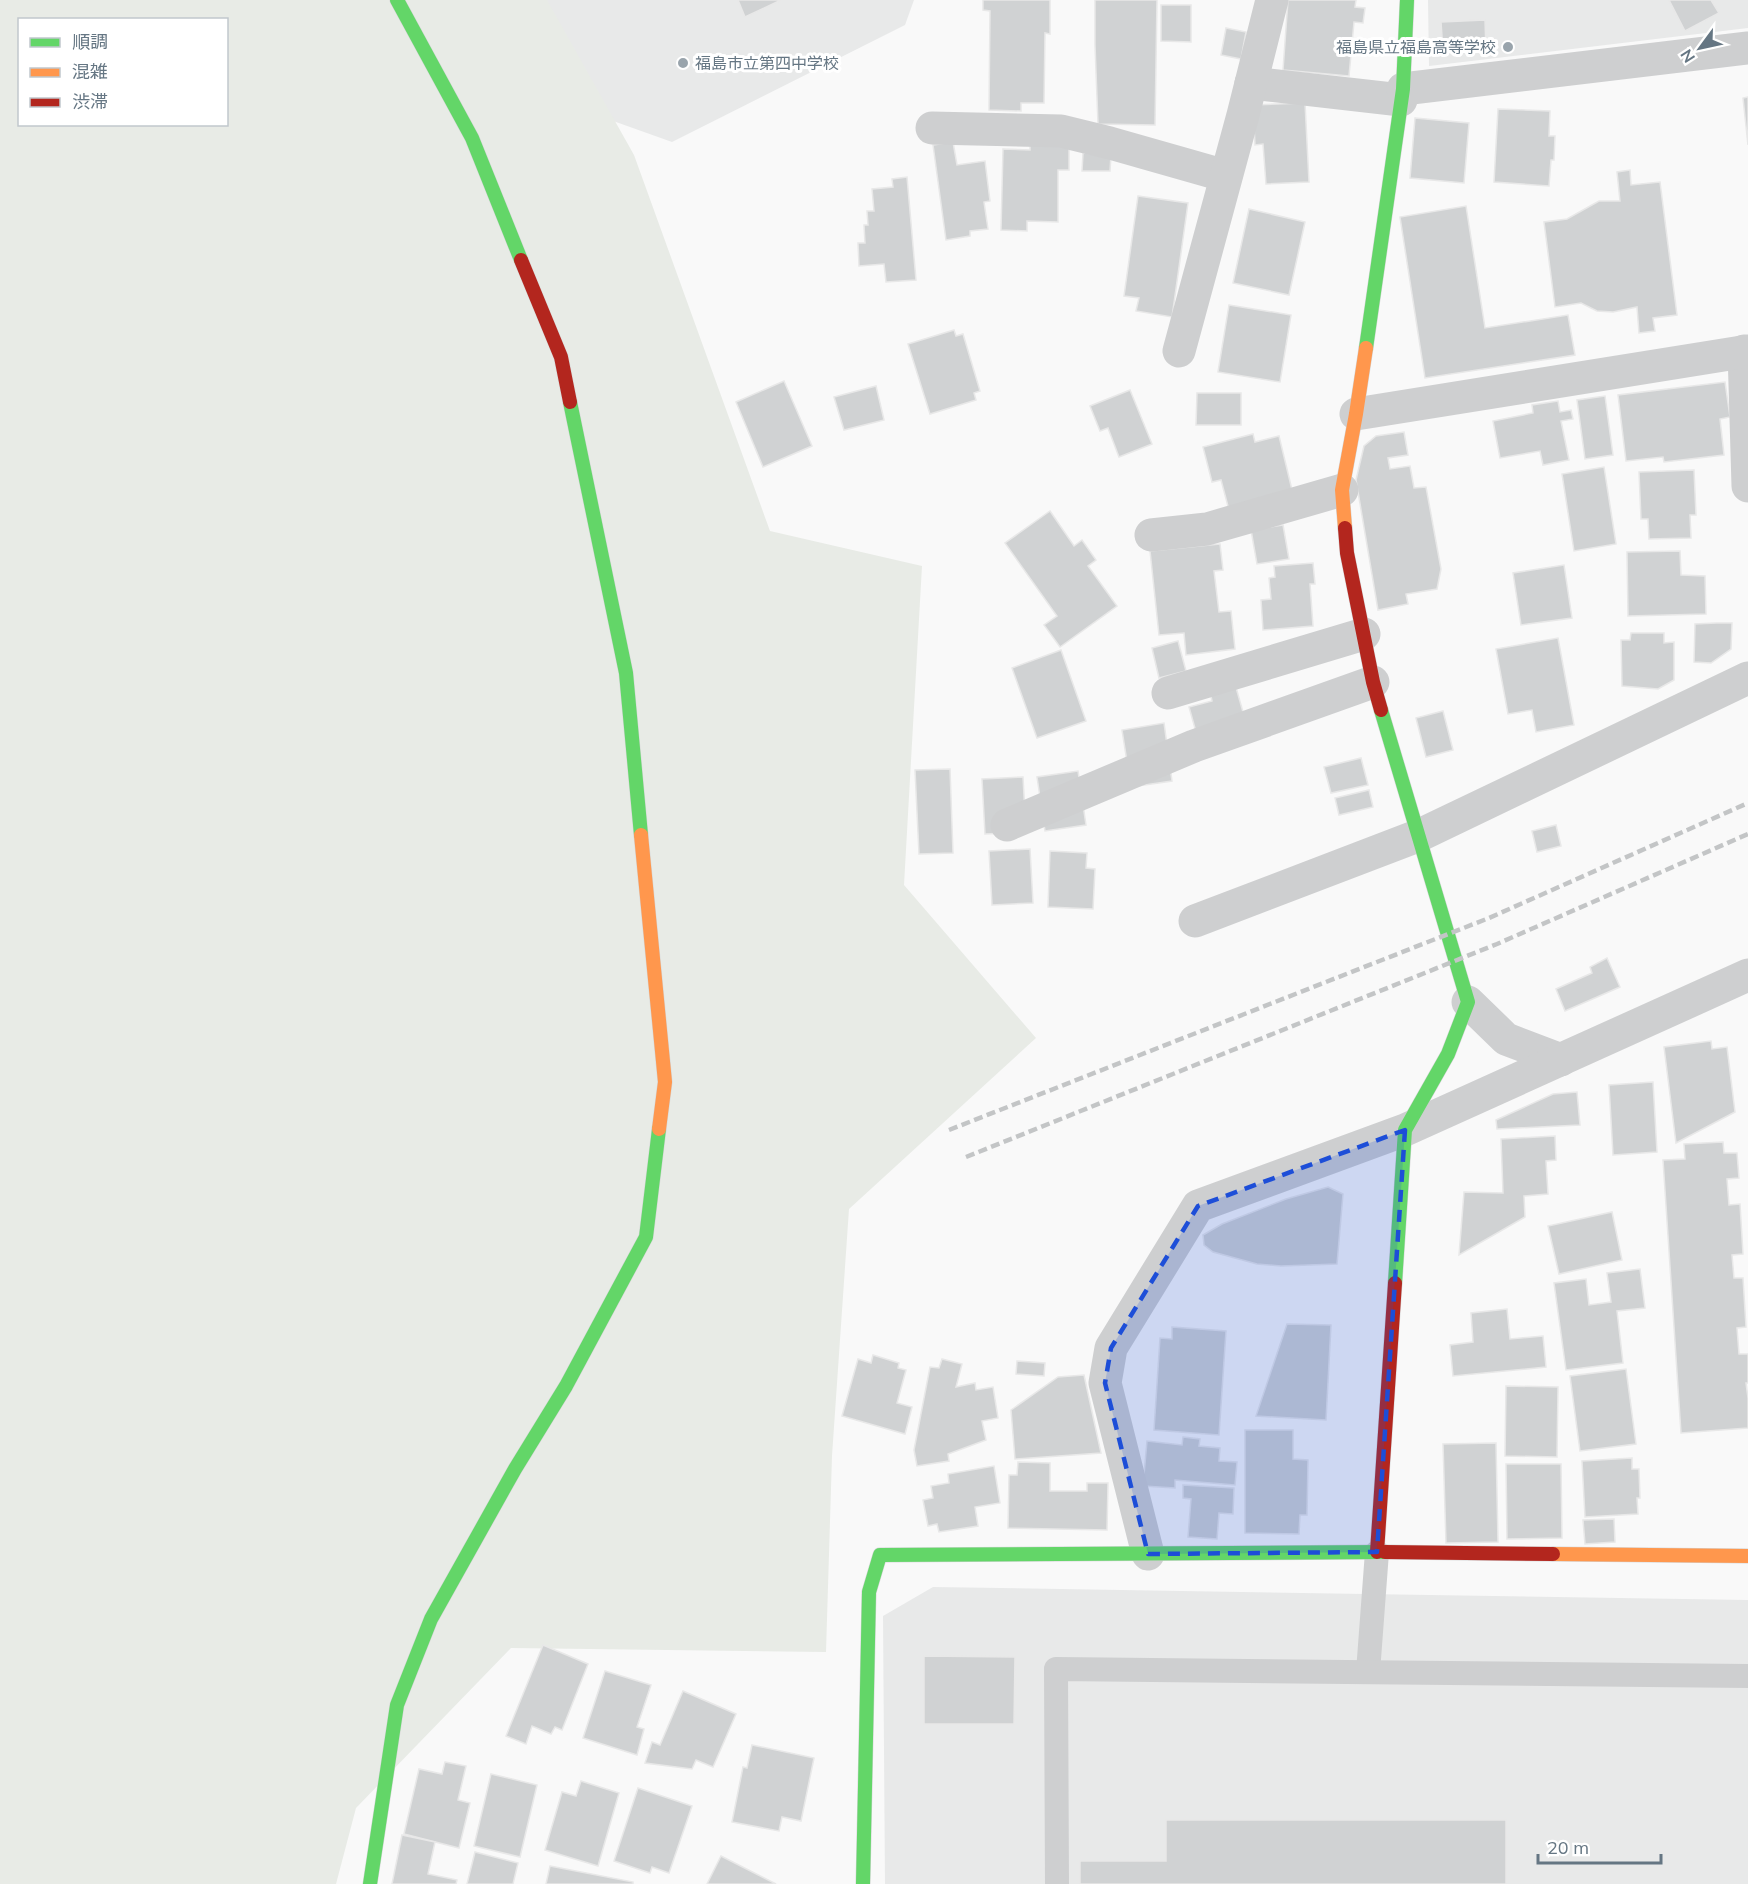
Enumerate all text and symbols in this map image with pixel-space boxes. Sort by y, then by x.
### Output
legend [18,18,228,126]
north arrow [1670,18,1730,78]
text: 順調 [72,30,108,53]
place label: 福島県立福島高等学校 [1336,37,1496,57]
marker: 福島県立福島高等学校 [1501,40,1515,54]
text: N [1676,46,1699,67]
place label: 福島市立第四中学校 [695,53,839,73]
marker: 福島市立第四中学校 [676,56,690,70]
text: 混雑 [72,60,108,83]
text: 渋滞 [72,90,108,113]
scale bar [1538,1827,1661,1865]
text: 20 m [1547,1836,1589,1859]

